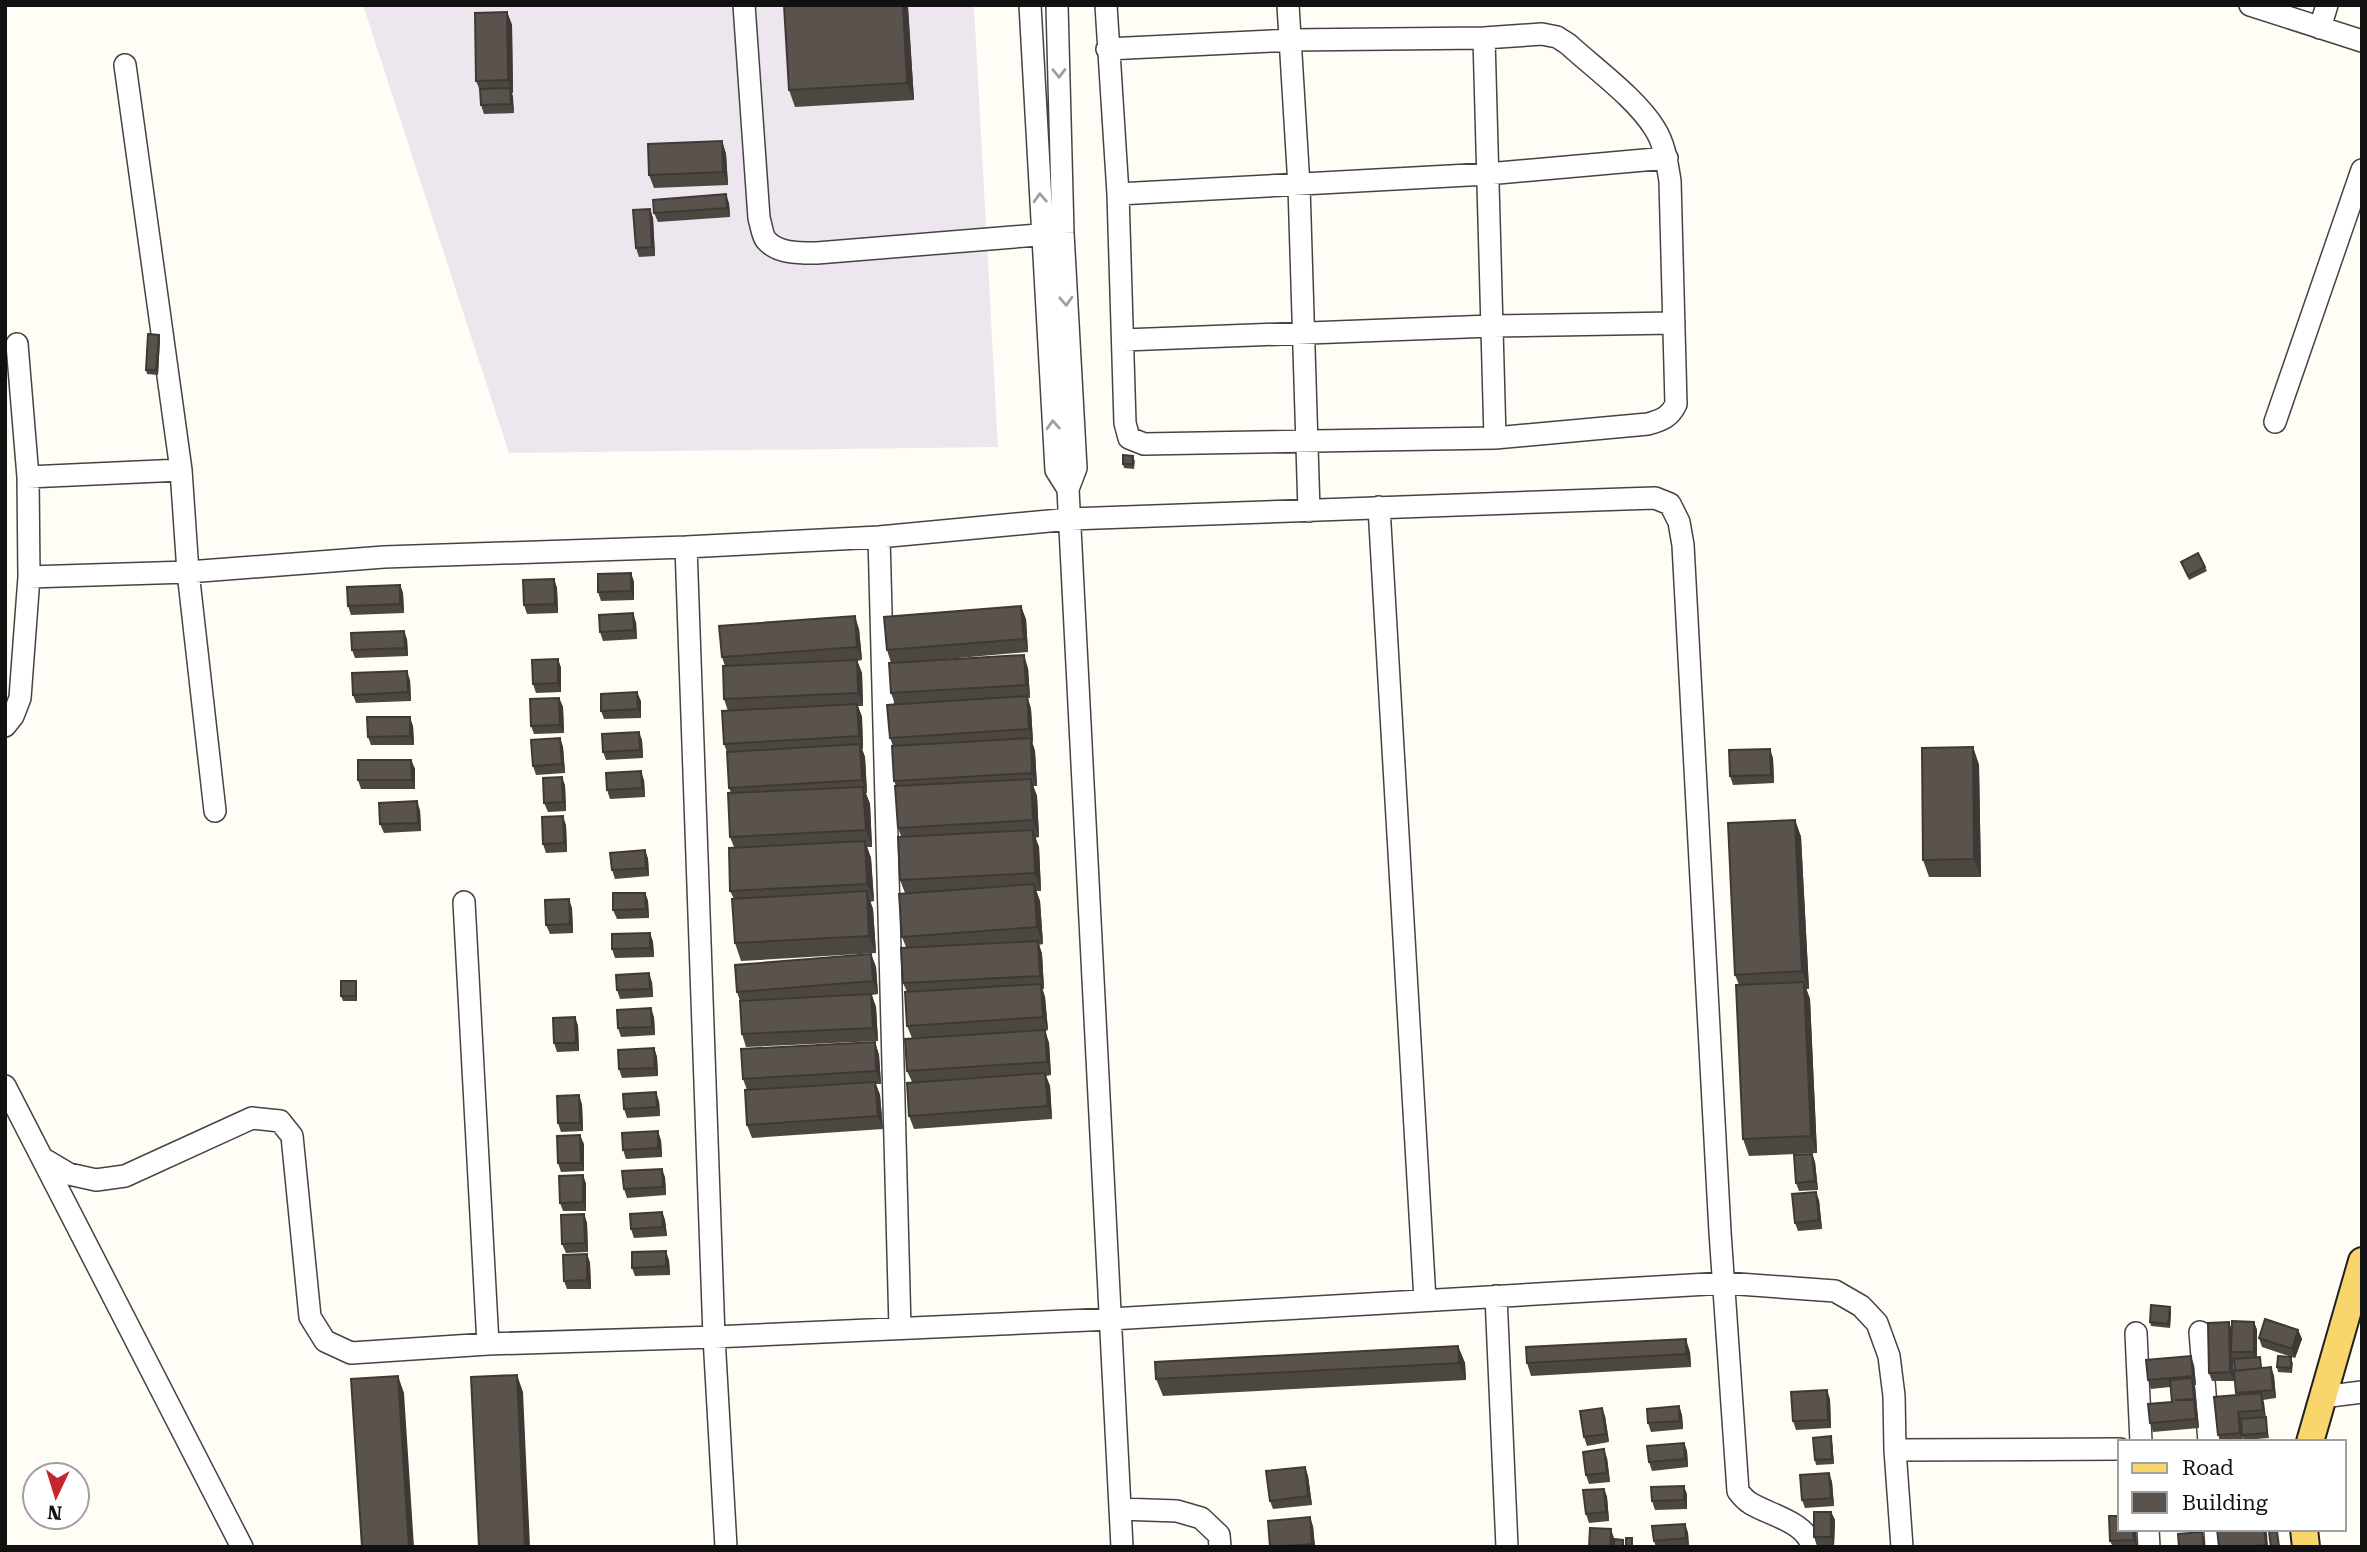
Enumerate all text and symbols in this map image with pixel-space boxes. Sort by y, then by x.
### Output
one-way arrow [1051,68,1066,79]
one-way arrow [1033,192,1048,203]
one-way arrow [1059,296,1074,307]
one-way arrow [1046,419,1061,430]
legend [2118,1440,2346,1531]
text: Road [2182,1456,2234,1480]
north arrow [21,1461,91,1531]
text: Building [2182,1491,2268,1515]
text: N [46,1500,63,1524]

